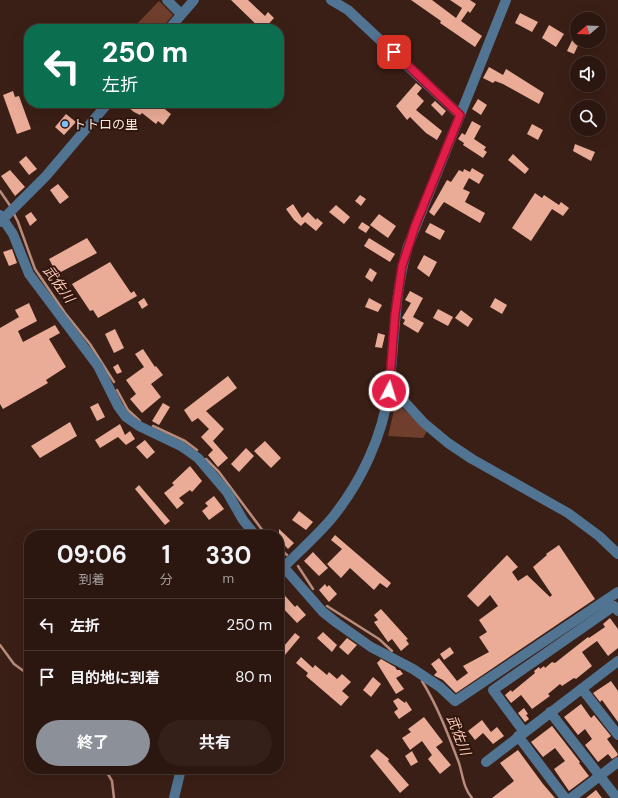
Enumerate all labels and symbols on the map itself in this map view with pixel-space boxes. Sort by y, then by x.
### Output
north arrow [570,12,606,48]
pin [377,35,411,69]
place label: トトロの里 [73,116,138,133]
marker: トトロの里 [60,119,70,129]
water label: 武佐川 [39,262,80,308]
position arrow [368,370,410,412]
water label: 武佐川 [443,712,476,760]

